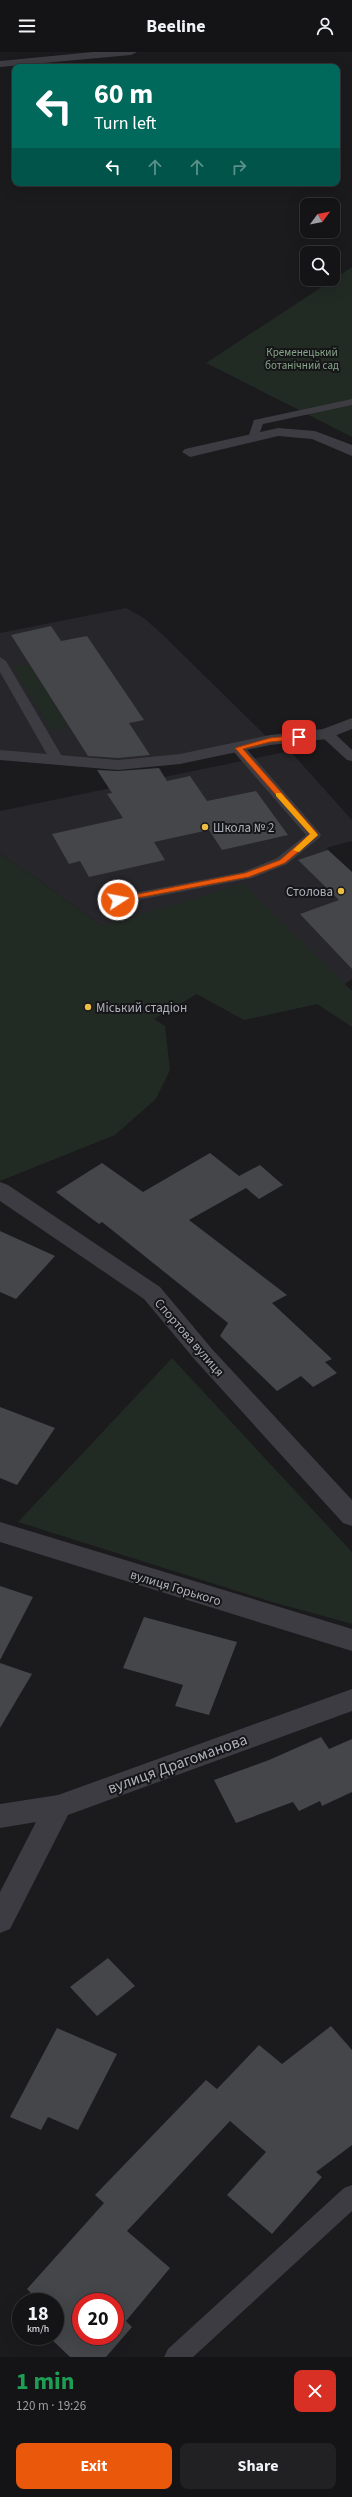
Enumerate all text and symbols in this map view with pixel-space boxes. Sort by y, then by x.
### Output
text: Beeline [146,14,206,39]
icon: menu [16,15,38,37]
icon: person [314,15,336,37]
text: 60 m [94,74,153,114]
icon: left [28,80,80,132]
text: Turn left [94,111,156,136]
icon: left [102,156,124,178]
icon: ahead [144,156,166,178]
icon: ahead [186,156,208,178]
icon: right [228,156,250,178]
north arrow [300,198,340,238]
map controls [300,198,340,286]
button: search [300,246,340,286]
park label: Кременецький ботанічний сад [265,345,339,373]
pin [282,720,316,754]
icon: arrive [288,726,310,748]
place label: Школа № 2 [213,819,274,837]
marker: Школа № 2 [200,822,210,832]
position arrow [97,879,139,921]
place label: Столова [286,883,333,901]
marker: Столова [336,886,346,896]
place label: Міський стадіон [96,999,187,1017]
marker: Міський стадіон [83,1002,93,1012]
street label: Спортова вулиця [150,1295,228,1381]
street label: вулиця Горького [128,1566,223,1610]
street label: вулиця Драгоманова [104,1728,250,1799]
speed limit sign: 20 [72,2293,124,2345]
text: 18 [27,2300,49,2328]
text: km/h [27,2322,49,2336]
text: 1 min [16,2364,74,2399]
button: close [294,2370,336,2412]
text: 120 m · 19:26 [16,2397,86,2415]
button: Exit [16,2443,172,2489]
button: Share [180,2443,336,2489]

